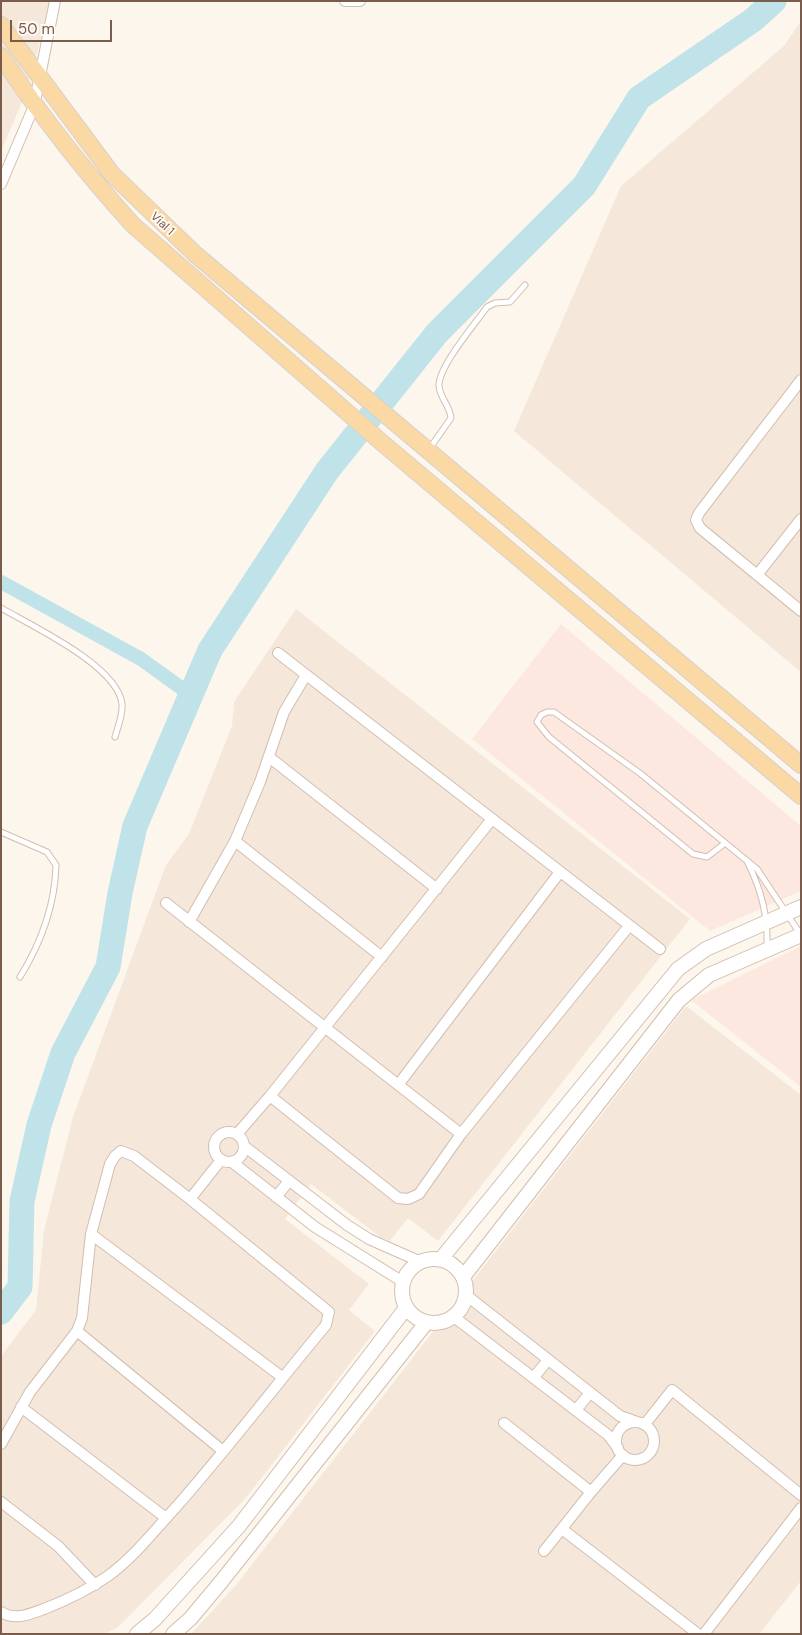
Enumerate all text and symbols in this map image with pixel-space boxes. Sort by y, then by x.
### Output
scale bar [12,10,115,42]
text: 50 m [18,19,55,39]
street label: Vial 1 [147,210,177,238]

